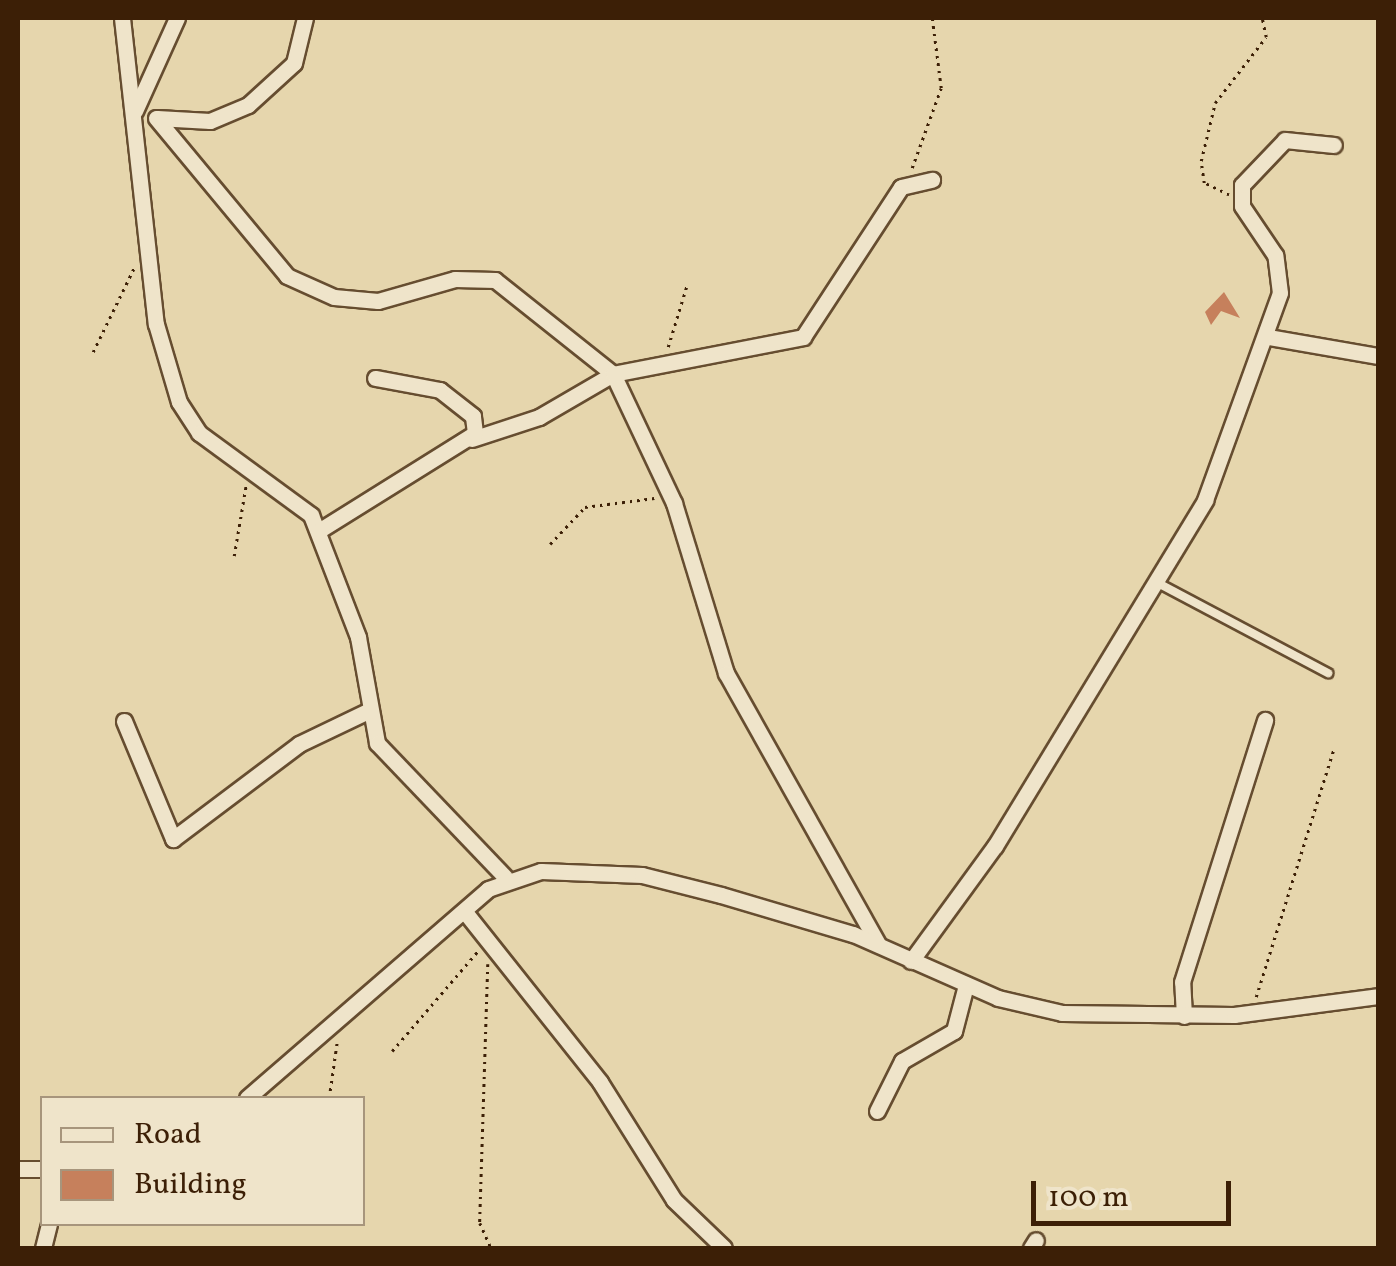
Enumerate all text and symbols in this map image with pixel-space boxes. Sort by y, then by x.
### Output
legend [40,1096,365,1226]
text: Road [134,1114,202,1156]
scale bar [1036,1161,1236,1223]
text: Building [134,1164,247,1206]
text: 100 m [1048,1177,1129,1219]

